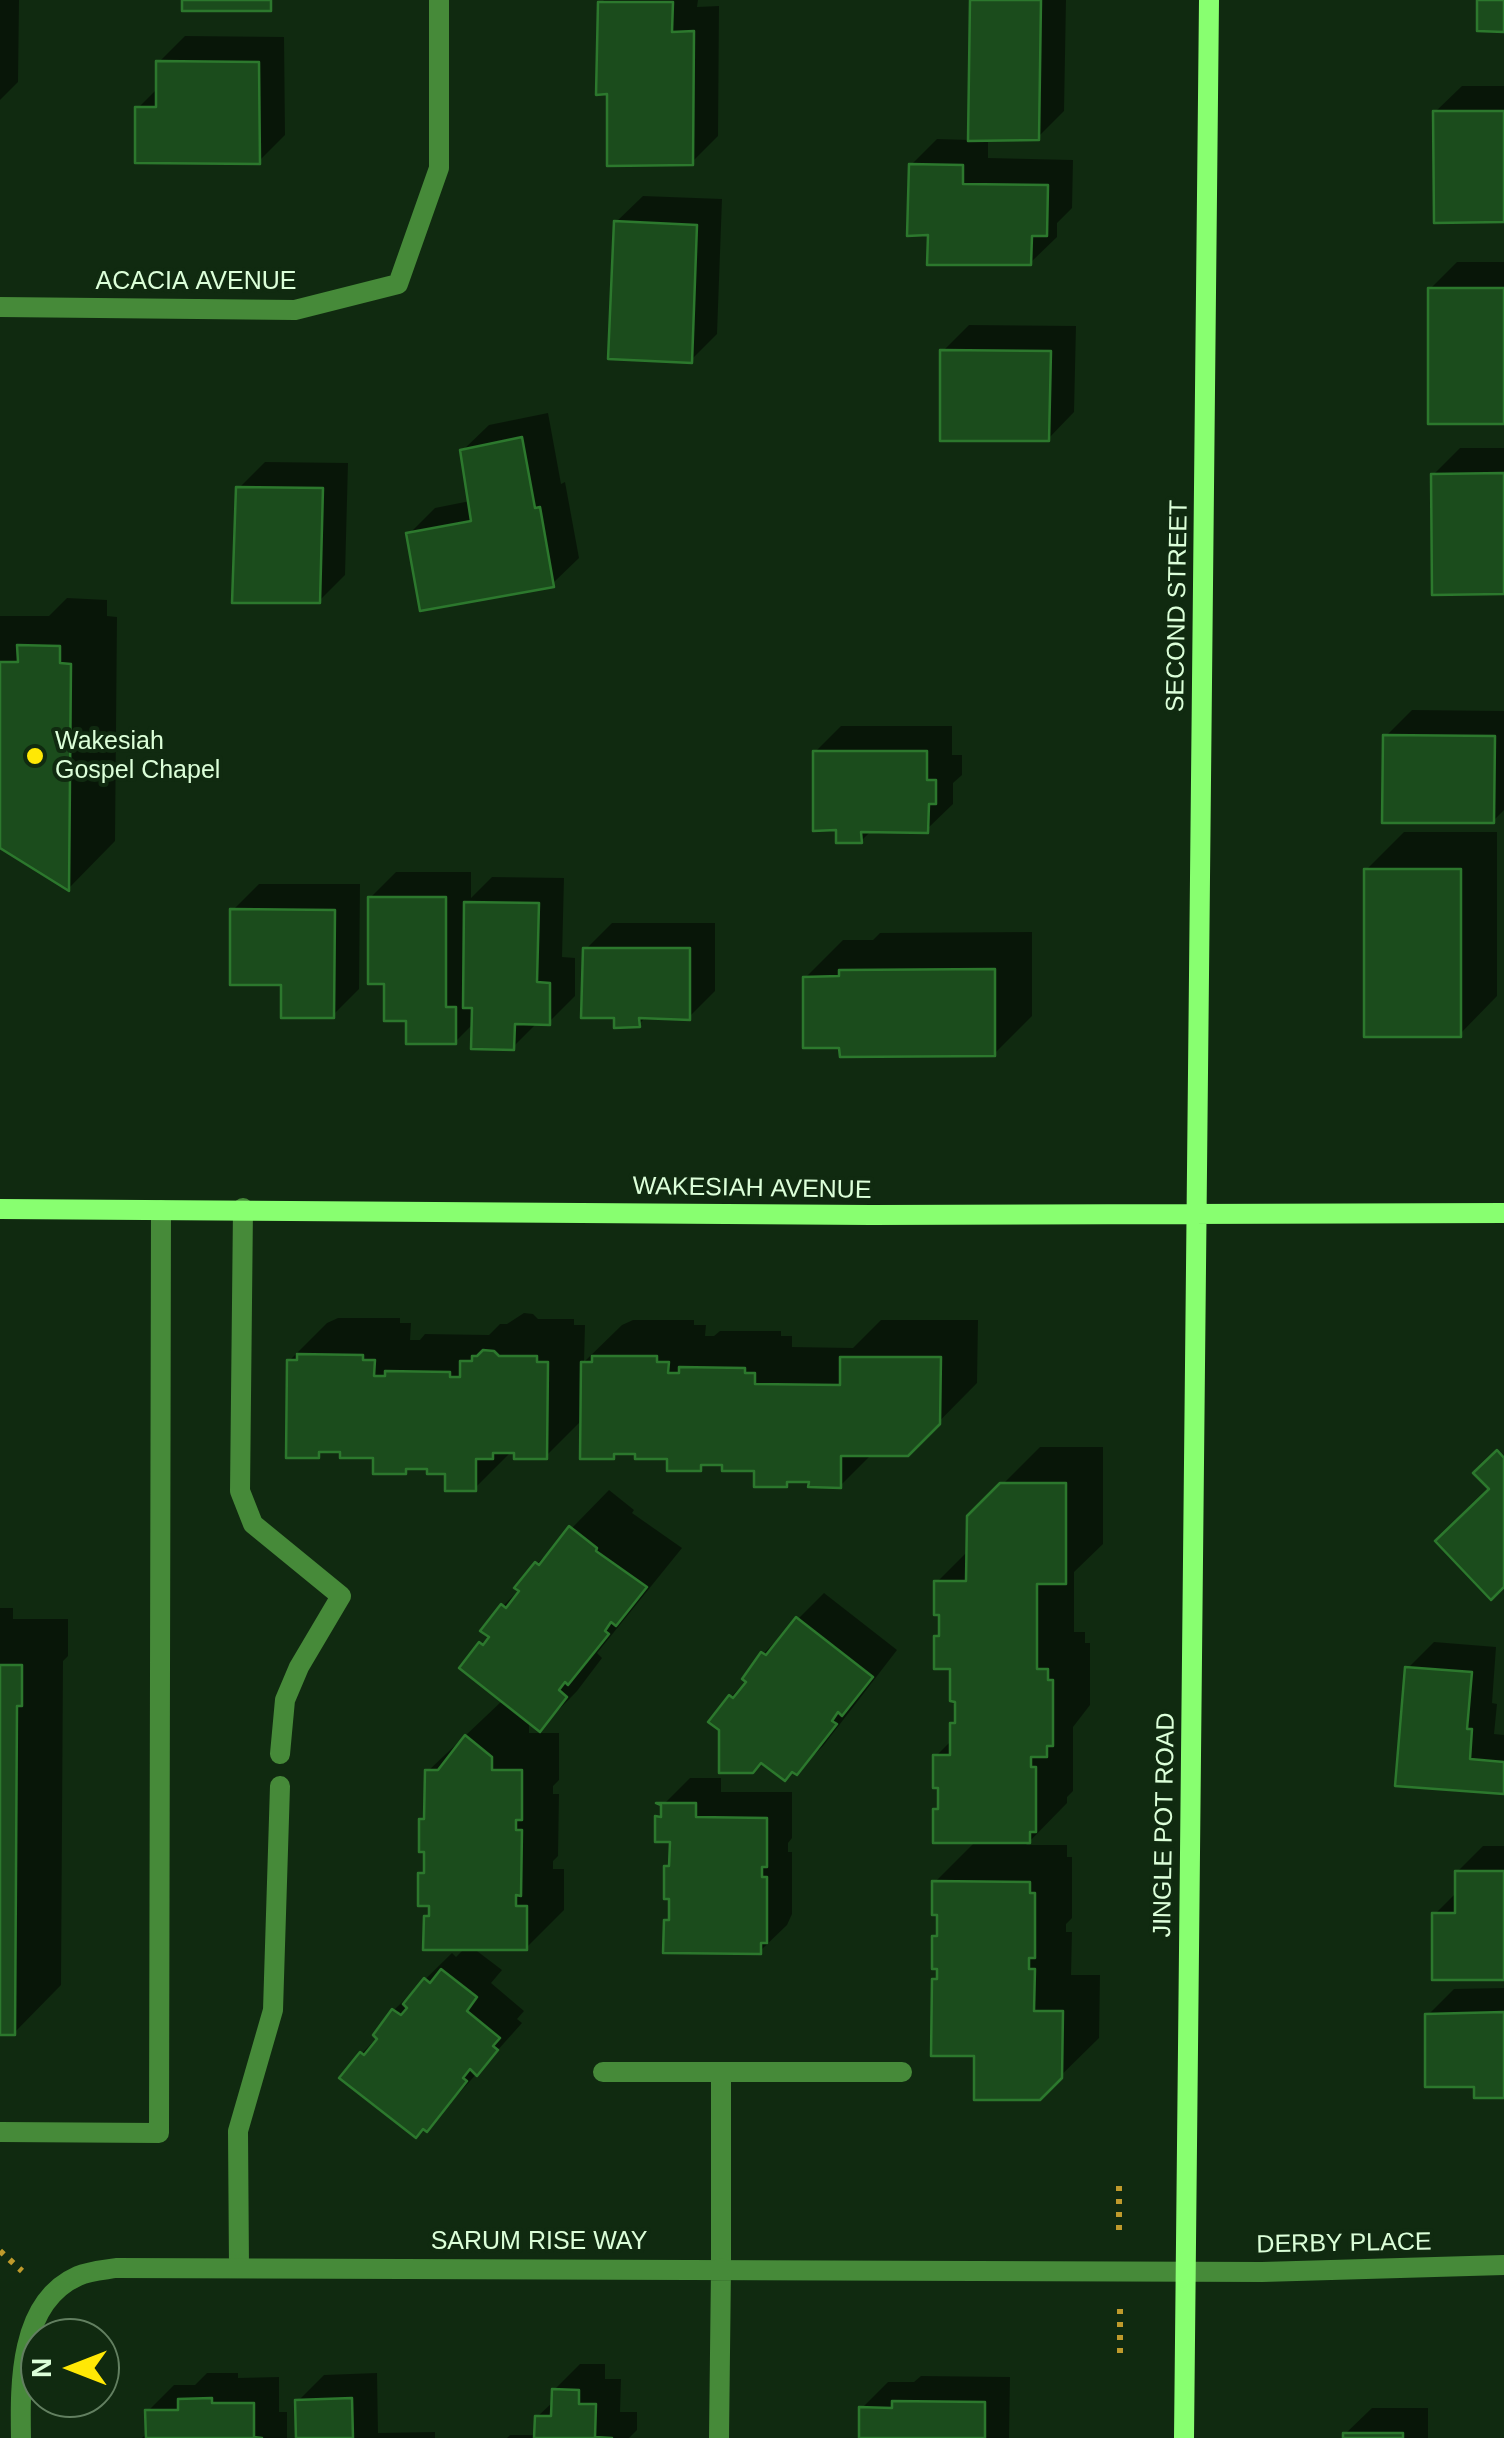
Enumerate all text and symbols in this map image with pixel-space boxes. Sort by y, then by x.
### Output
street label: ACACIA AVENUE [96,267,296,297]
street label: SECOND STREET [1161,499,1195,713]
place label: Wakesiah Gospel Chapel [55,727,220,786]
marker: Wakesiah Gospel Chapel [24,745,46,767]
street label: WAKESIAH AVENUE [632,1172,872,1206]
street label: JINGLE POT ROAD [1148,1712,1182,1938]
street label: SARUM RISE WAY [431,2227,647,2257]
street label: DERBY PLACE [1256,2227,1432,2261]
north arrow [20,2318,120,2418]
text: N [26,2358,57,2378]

